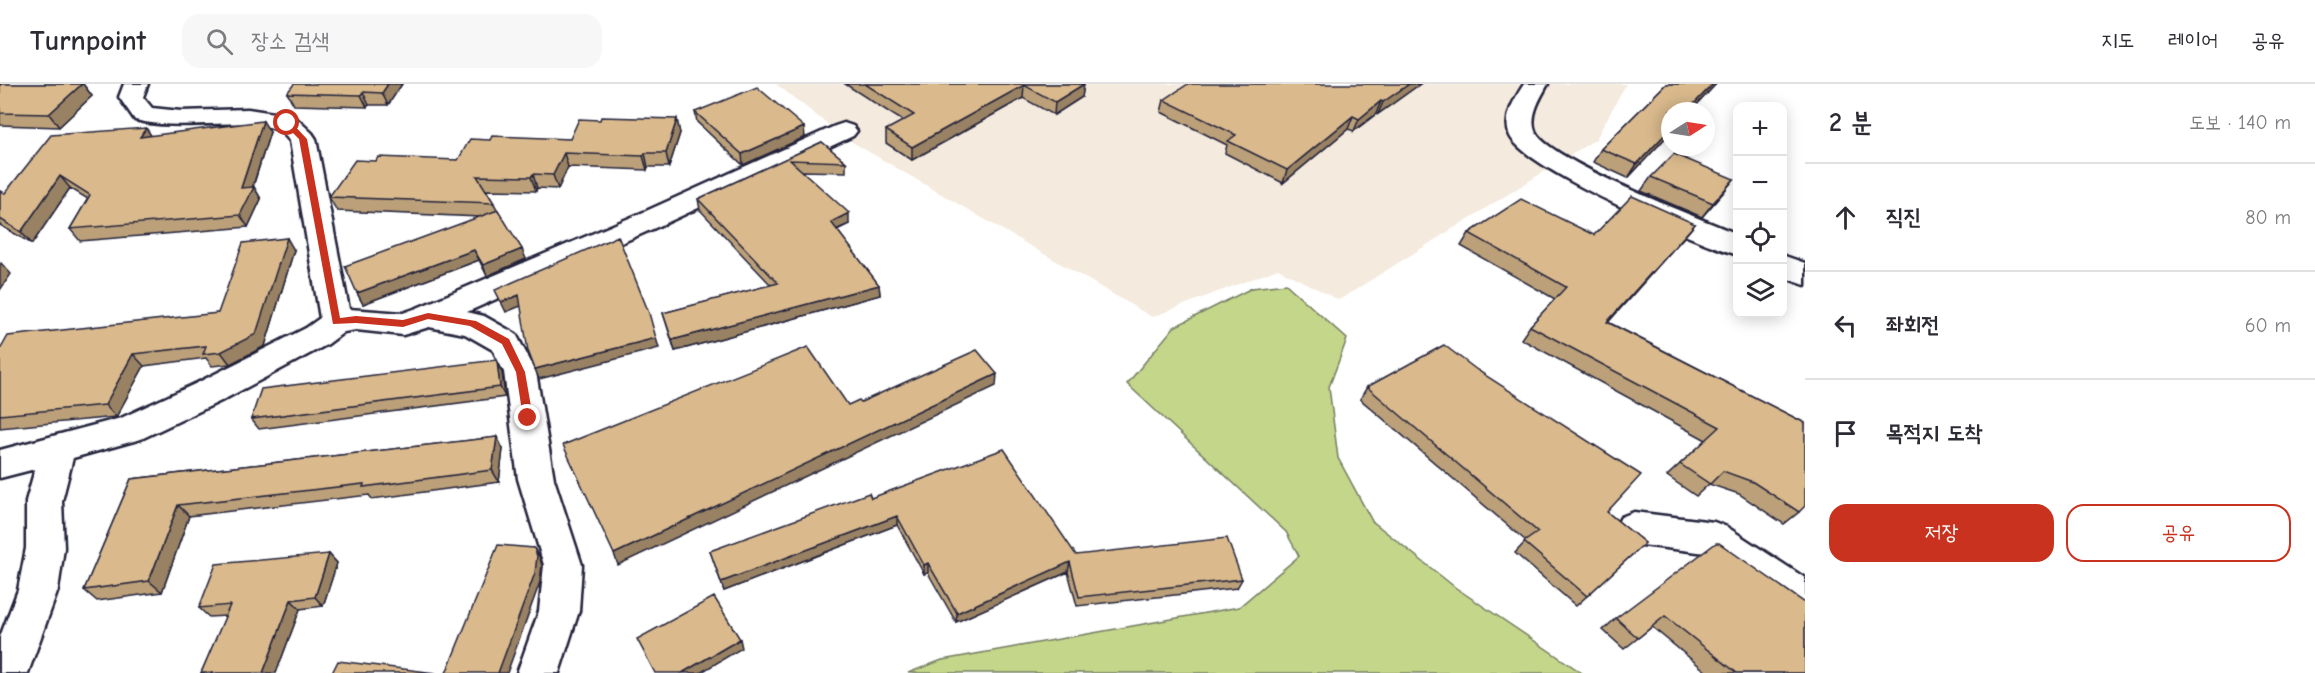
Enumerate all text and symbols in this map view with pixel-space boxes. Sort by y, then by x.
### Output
search box [182,14,602,68]
text: Turnpoint [30,25,146,57]
icon: search [203,25,236,58]
text: 장소 검색 [251,28,329,54]
text: 지도 [2101,28,2135,52]
text: 레이어 [2168,28,2218,52]
text: 공유 [2251,28,2285,52]
north arrow [1661,102,1715,156]
map controls [1733,102,1787,318]
button: + [1733,102,1787,156]
text: 2 분 [1829,108,1872,138]
route start [273,109,299,135]
text: 도보 · 140 m [2189,111,2291,134]
button: − [1733,156,1787,210]
icon: ahead [1829,201,1862,234]
text: 직진 [1886,204,1921,230]
text: 80 m [2245,206,2291,229]
button: locate [1733,210,1787,264]
button: layers [1733,264,1787,318]
icon: left [1829,309,1862,342]
text: 좌회전 [1886,312,1939,338]
text: 60 m [2245,314,2291,337]
route end [514,404,540,430]
icon: arrive [1829,417,1862,450]
text: 목적지 도착 [1886,420,1982,446]
button: 저장 [1829,504,2054,562]
button: 공유 [2066,504,2291,562]

